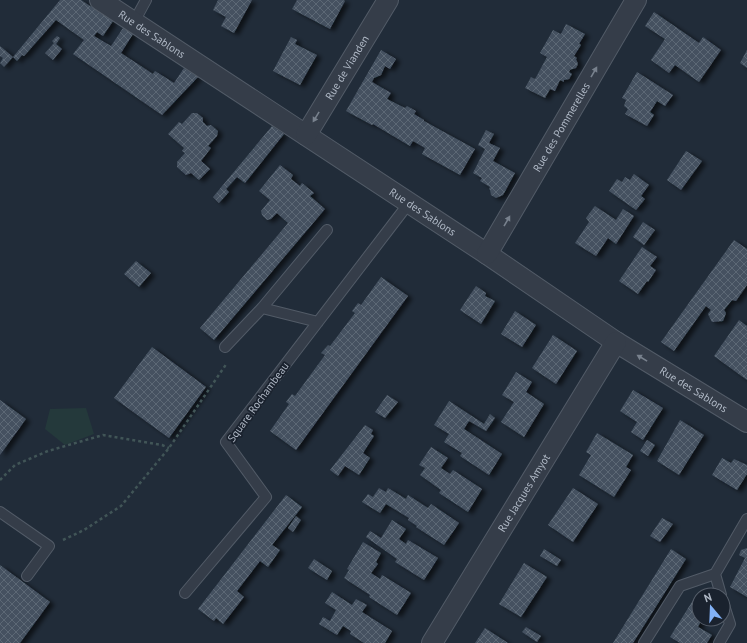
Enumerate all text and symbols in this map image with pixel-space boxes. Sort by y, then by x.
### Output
street label: Rue des Sablons [116,7,188,61]
street label: Rue de Vianden [322,33,372,102]
one-way arrow [590,66,597,78]
street label: Rue des Pommerelles [530,80,593,174]
one-way arrow [313,111,320,123]
street label: Rue des Sablons [387,185,459,239]
one-way arrow [503,215,510,227]
one-way arrow [636,354,648,361]
street label: Square Rochambeau [224,359,292,445]
street label: Rue des Sablons [657,363,730,416]
street label: Rue Jacques Amyot [495,451,553,534]
north arrow [691,587,731,627]
text: N [702,590,713,605]

